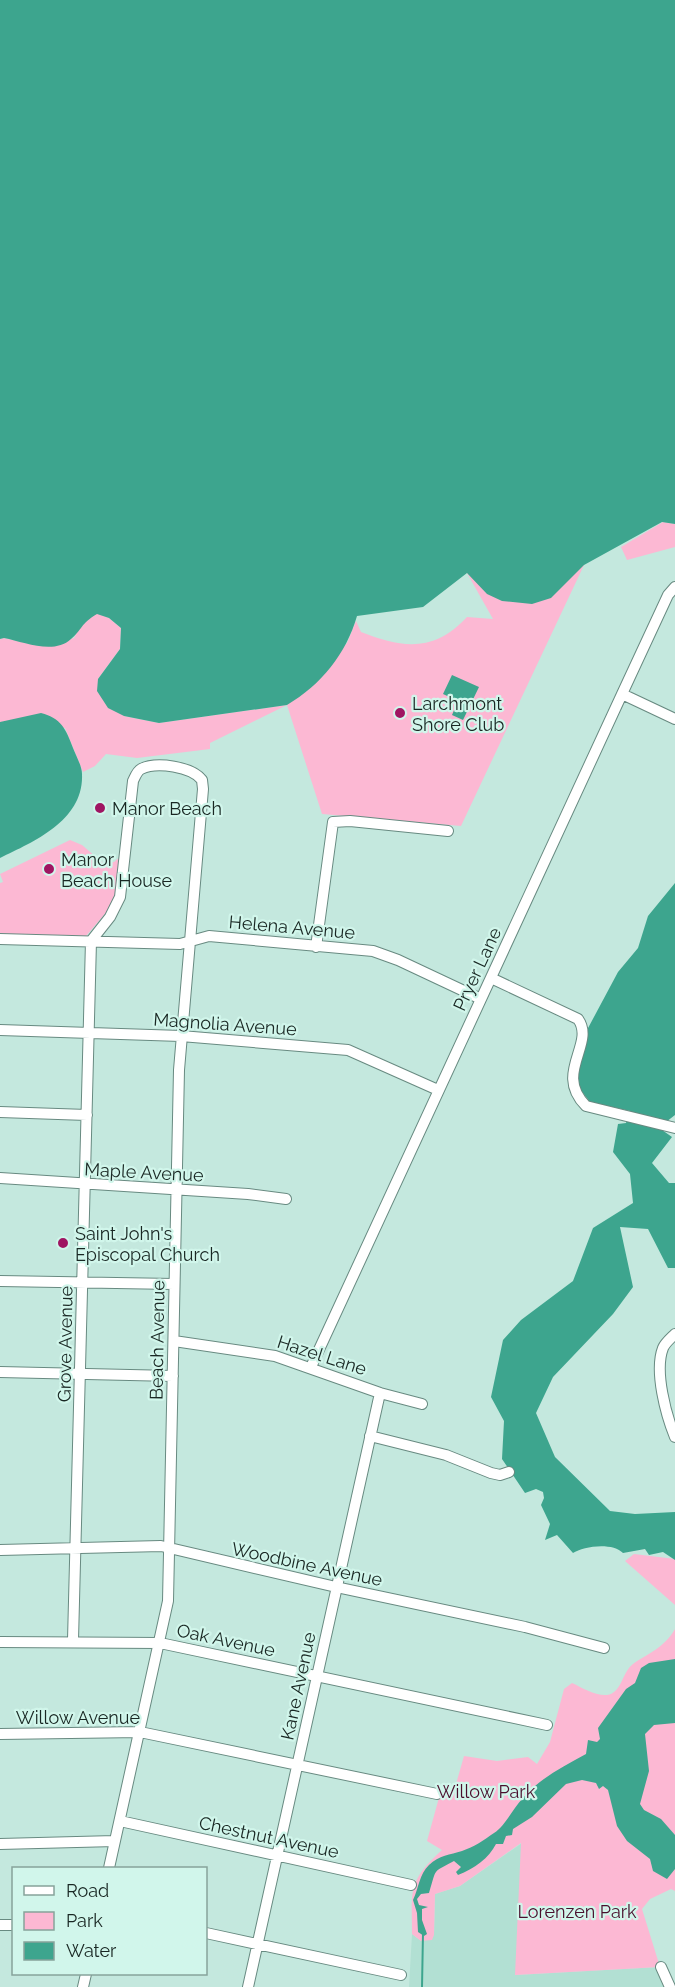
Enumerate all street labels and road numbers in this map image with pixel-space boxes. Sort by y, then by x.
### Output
street label: Helena Avenue [228,911,356,943]
street label: Pryer Lane [449,924,506,1014]
street label: Magnolia Avenue [153,1009,298,1040]
street label: Maple Avenue [84,1158,205,1186]
street label: Beach Avenue [145,1279,169,1400]
street label: Grove Avenue [53,1285,77,1402]
street label: Hazel Lane [275,1331,370,1379]
street label: Woodbine Avenue [230,1538,385,1590]
street label: Oak Avenue [175,1619,278,1661]
street label: Kane Avenue [276,1630,320,1742]
street label: Willow Avenue [16,1707,141,1728]
street label: Chestnut Avenue [197,1812,341,1862]

